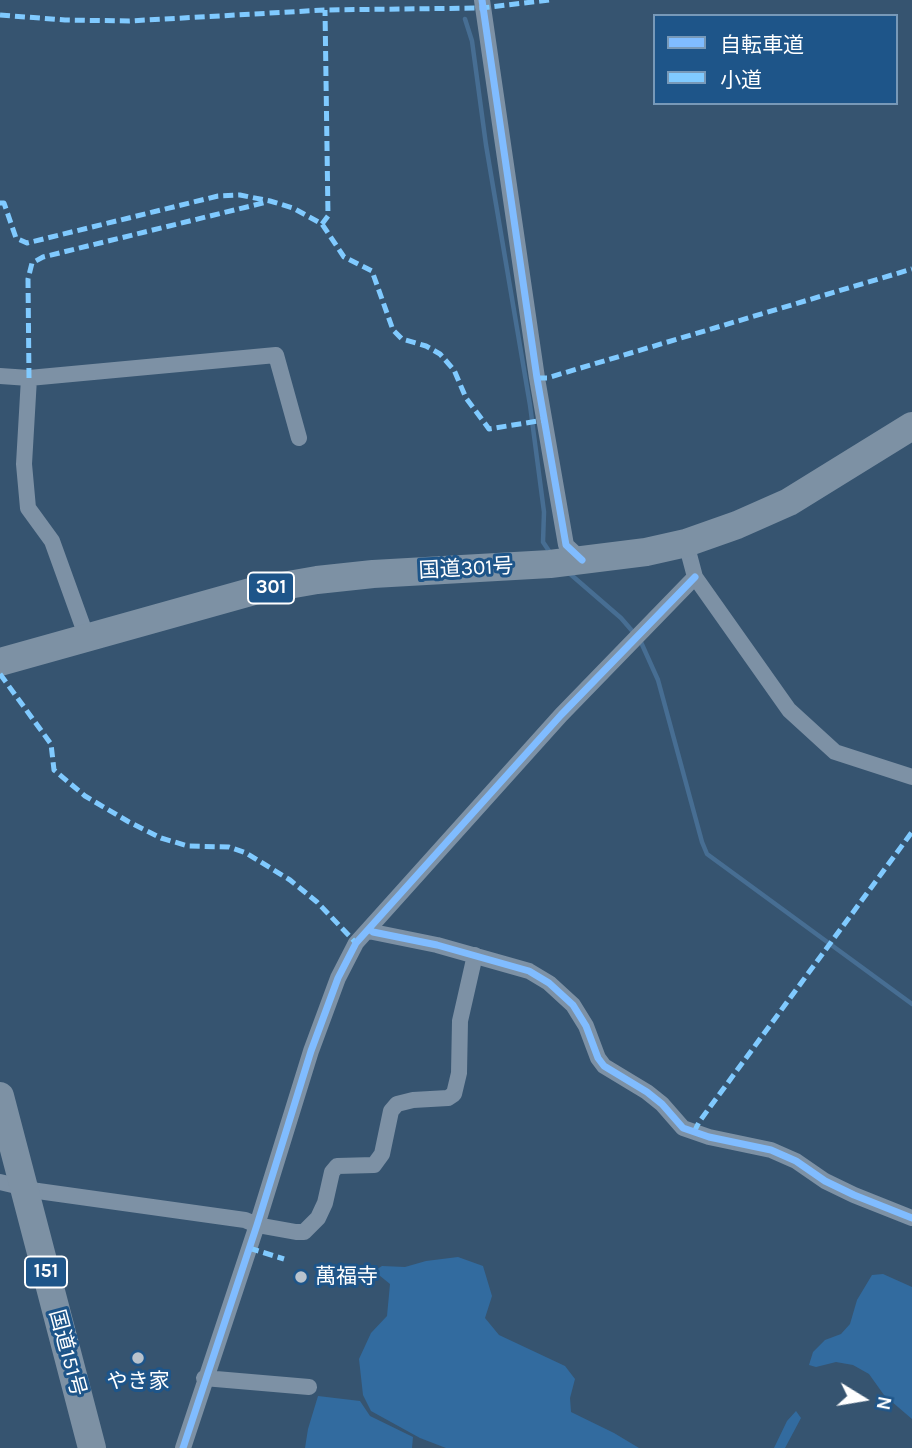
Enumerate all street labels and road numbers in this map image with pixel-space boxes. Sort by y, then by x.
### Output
street label: 国道301号 [418,554,514,584]
road number: 301 [248,572,294,604]
road number: 151 [25,1256,67,1288]
street label: 国道151号 [43,1307,91,1399]

